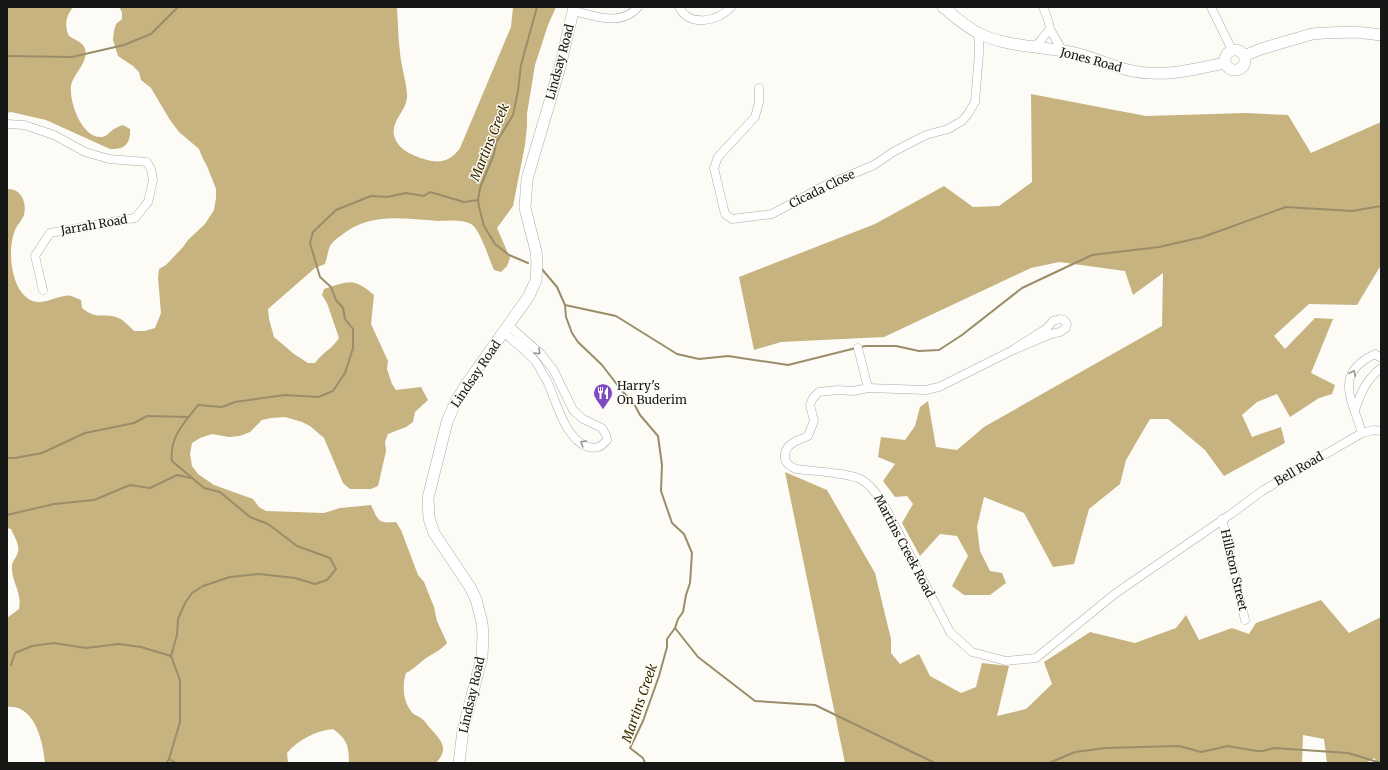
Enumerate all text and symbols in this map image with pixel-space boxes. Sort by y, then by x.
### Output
street label: Lindsay Road [542,22,577,101]
street label: Jones Road [1058,44,1124,75]
water label: Martins Creek [466,101,513,184]
street label: Cicada Close [786,166,857,211]
street label: Jarrah Road [58,211,128,238]
street label: Lindsay Road [448,337,504,410]
one-way arrow [533,347,541,355]
one-way arrow [1348,370,1356,377]
place label: Harry's On Buderim [617,378,687,407]
restaurant icon: Harry's On Buderim [592,382,614,410]
one-way arrow [580,441,587,448]
street label: Bell Road [1272,449,1326,489]
street label: Martins Creek Road [871,492,938,600]
street label: Hillston Street [1218,528,1251,612]
street label: Lindsay Road [455,655,488,734]
water label: Martins Creek [618,661,661,746]

